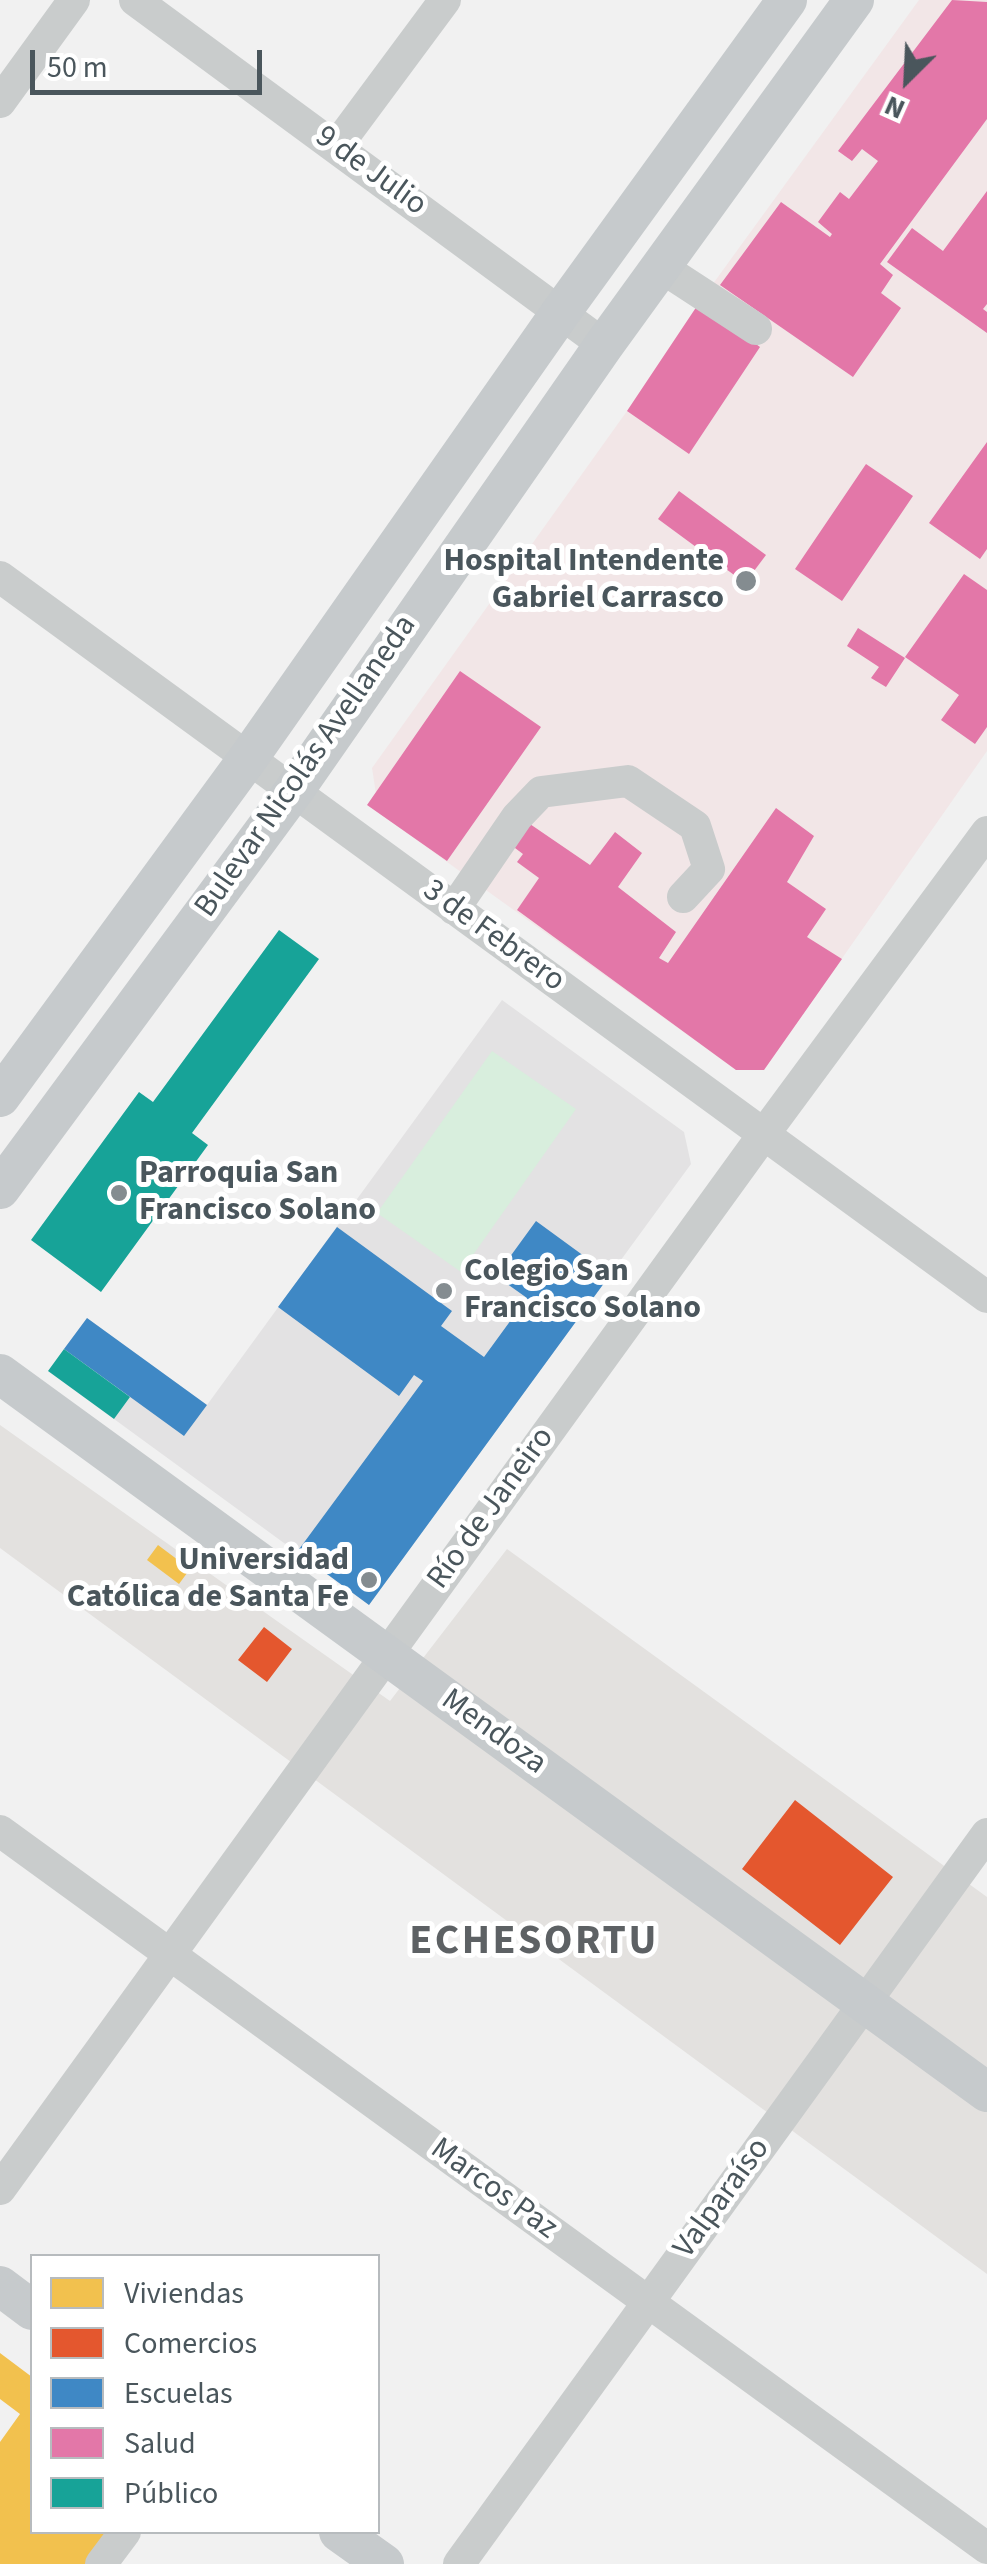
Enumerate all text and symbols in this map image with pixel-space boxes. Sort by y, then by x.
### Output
scale bar [35,30,268,92]
north arrow [857,30,957,130]
text: 50 m [47,46,108,89]
text: N [878,85,911,129]
street label: 9 de Julio [307,119,433,225]
place label: Hospital Intendente Gabriel Carrasco [444,544,724,619]
marker: Hospital Intendente Gabriel Carrasco [733,568,759,594]
street label: Bulevar Nicolás Avellaneda [188,609,426,925]
street label: 3 de Febrero [415,873,571,1001]
place label: Parroquia San Francisco Solano [139,1156,376,1231]
marker: Parroquia San Francisco Solano [108,1182,130,1204]
place label: Colegio San Francisco Solano [464,1254,701,1329]
marker: Colegio San Francisco Solano [433,1280,455,1302]
street label: Río de Janeiro [420,1421,564,1597]
place label: Universidad Católica de Santa Fe [67,1543,349,1618]
marker: Universidad Católica de Santa Fe [358,1569,380,1591]
street label: Mendoza [433,1682,553,1784]
district label: ECHESORTU [409,1919,659,1969]
street label: Marcos Paz [422,2131,564,2249]
street label: Valparaíso [667,2132,779,2266]
legend [30,2254,380,2534]
text: Viviendas [124,2272,244,2315]
text: Comercios [124,2322,257,2365]
text: Escuelas [124,2372,233,2415]
text: Salud [124,2422,196,2465]
text: Público [124,2472,218,2515]

